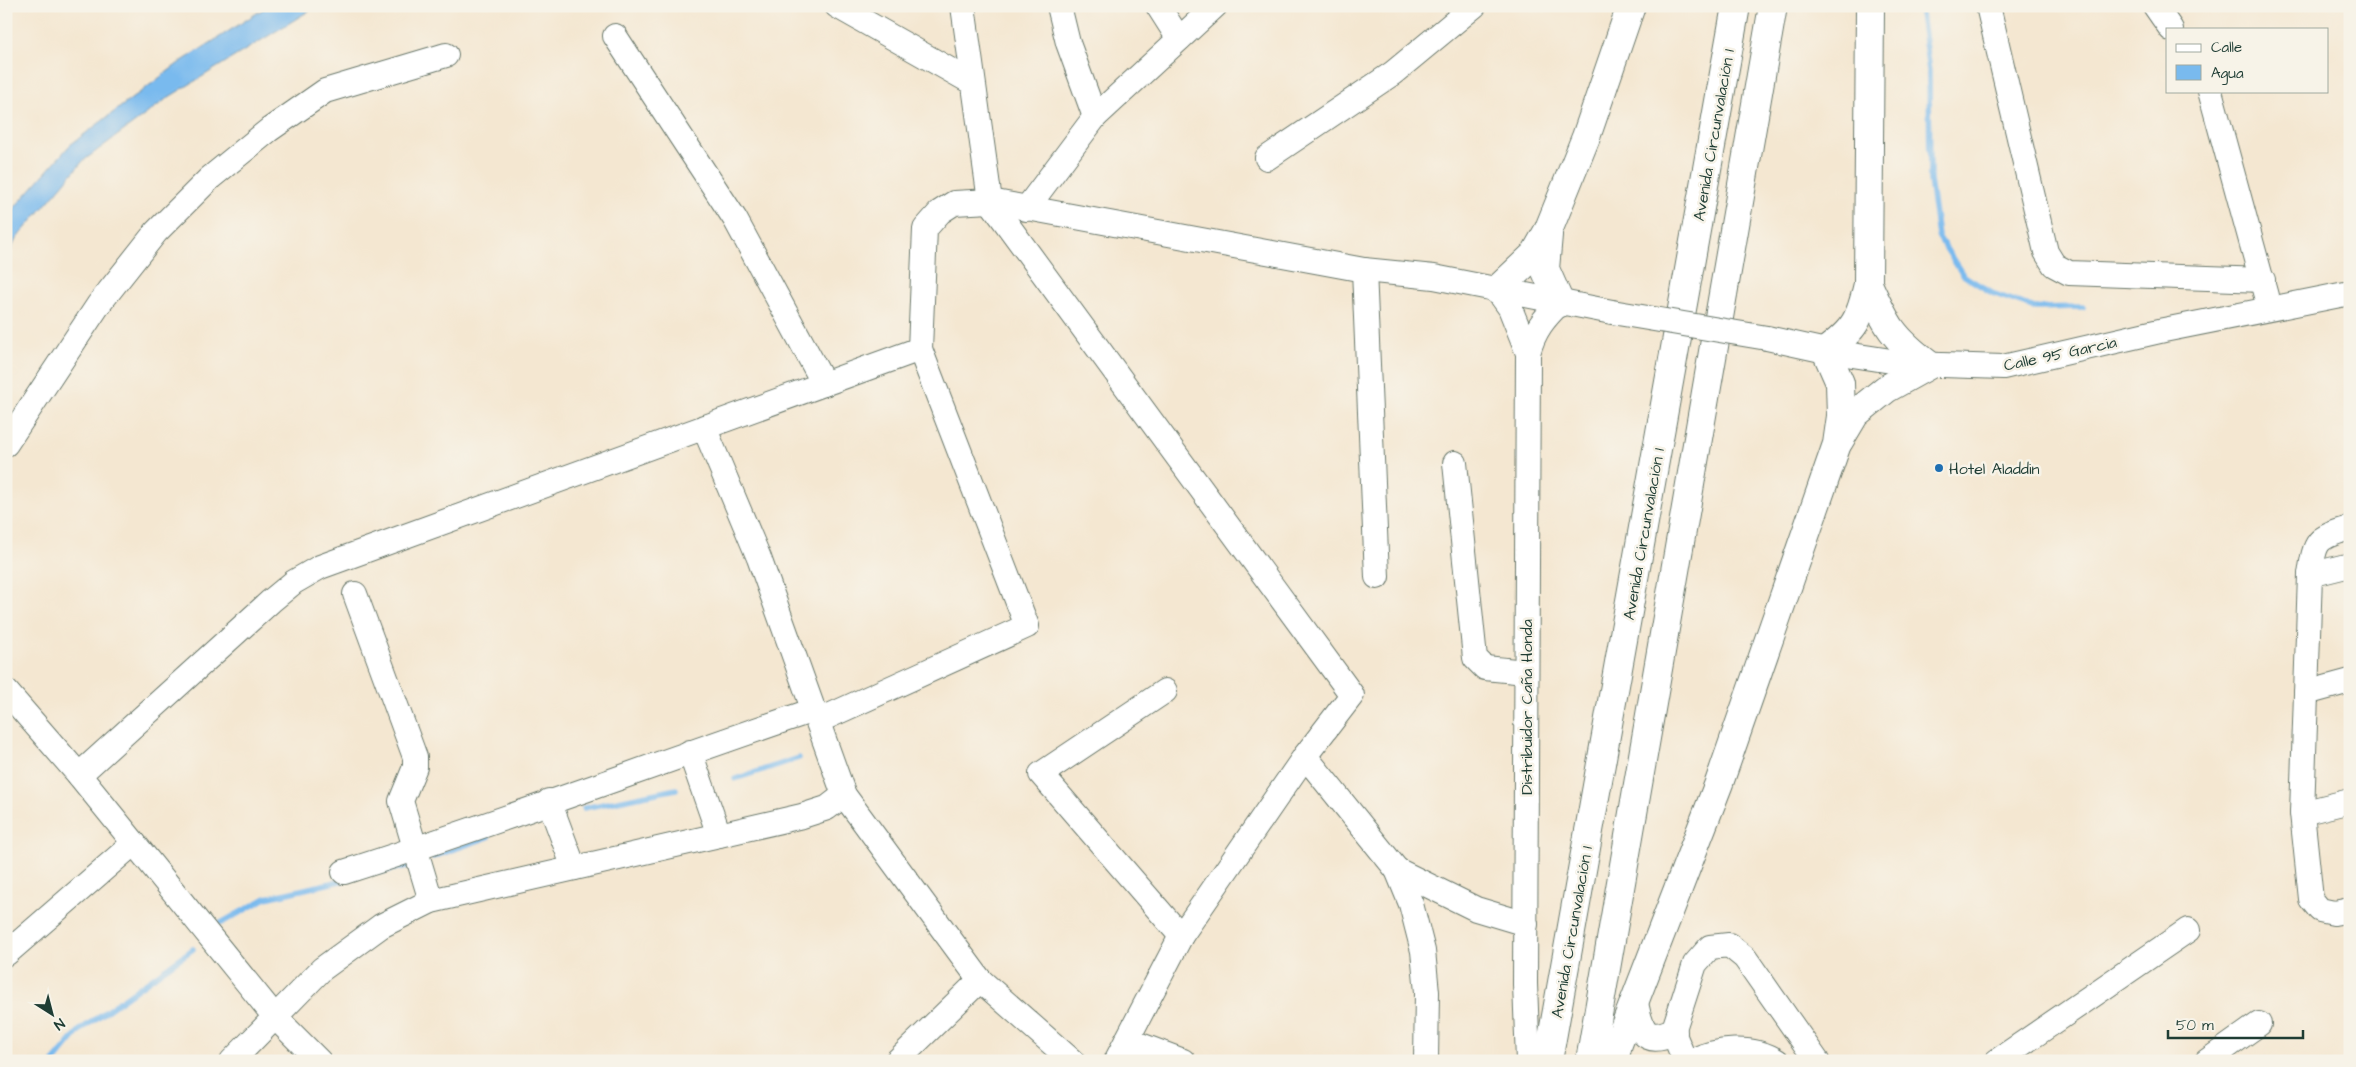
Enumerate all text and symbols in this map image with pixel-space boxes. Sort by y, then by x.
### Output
legend [2166,28,2328,92]
text: Calle [2211,37,2242,58]
street label: Avenida Circunvalación 1 [1688,47,1740,223]
text: Agua [2211,63,2244,85]
street label: Calle 95 Garcia [2002,331,2119,377]
street label: Avenida Circunvalación 1 [1618,446,1670,622]
place label: Hotel Aladdin [1949,458,2039,480]
marker: Hotel Aladdin [1933,462,1945,474]
street label: Distribuidor Caña Honda [1516,619,1538,795]
street label: Avenida Circunvalación 1 [1546,844,1598,1020]
north arrow [28,990,78,1040]
scale bar [2168,1007,2304,1039]
text: N [49,1013,68,1035]
text: 50 m [2176,1015,2214,1036]

